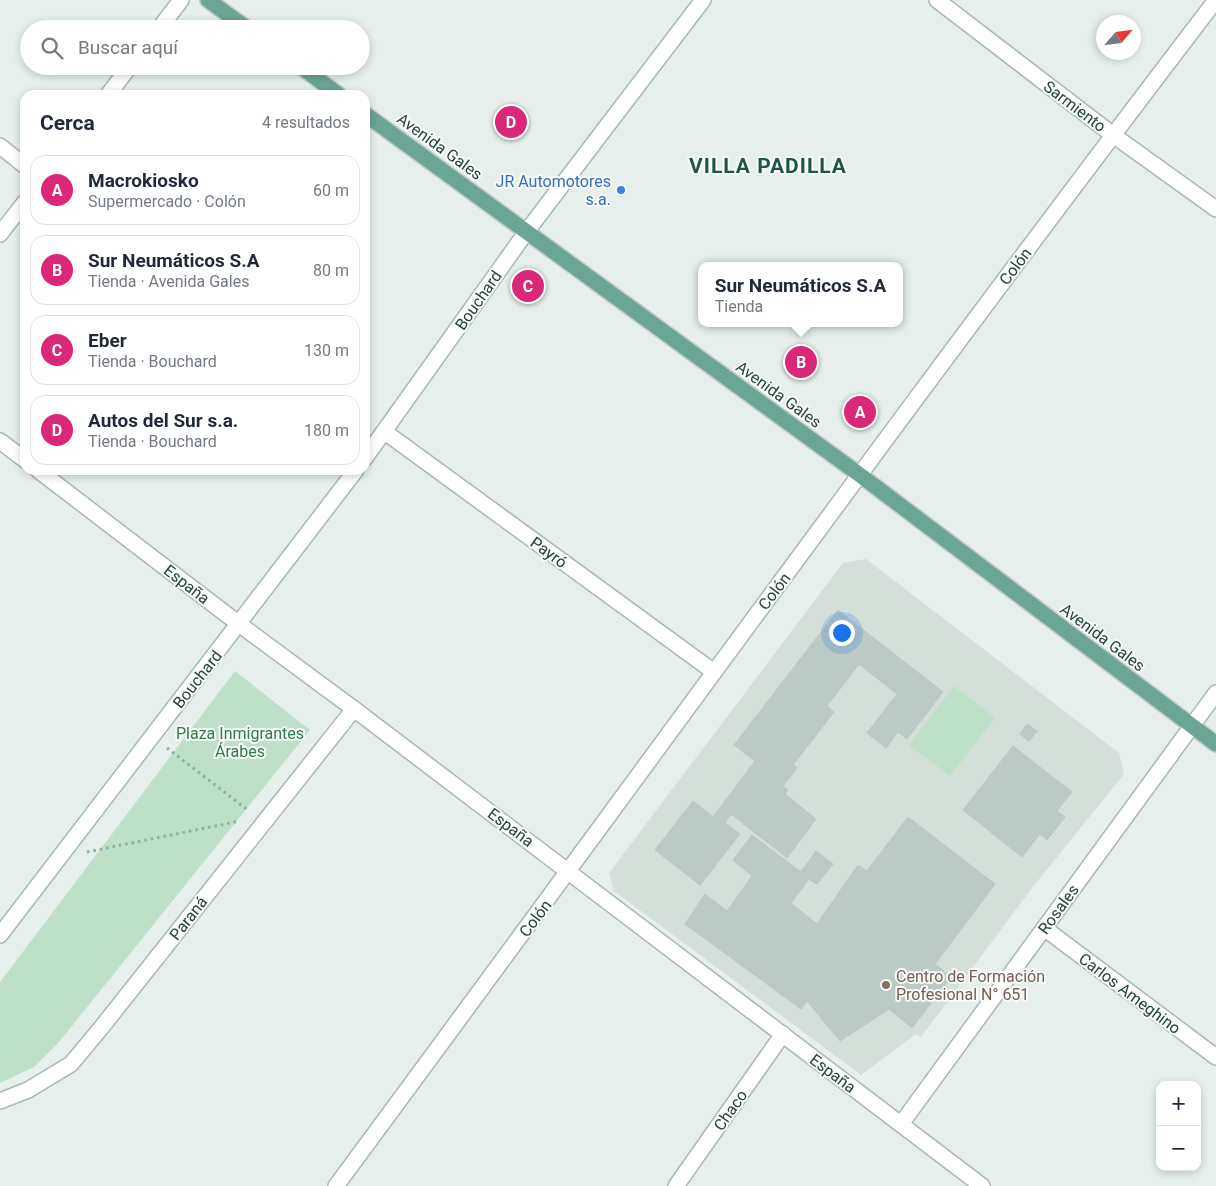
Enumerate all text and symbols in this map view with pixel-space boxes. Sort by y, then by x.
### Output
north arrow [1096,15,1141,60]
search box [20,20,370,75]
icon: search [38,34,66,62]
text: Buscar aquí [78,36,178,59]
street label: Sarmiento [1040,77,1110,136]
pin: D [495,103,527,141]
street label: Avenida Gales [393,109,486,184]
text: Cerca [40,111,95,135]
text: 4 resultados [262,113,350,132]
district label: VILLA PADILLA [689,154,847,178]
text: Macrokiosko [88,169,199,192]
place label: JR Automotores s.a. [496,172,611,209]
text: A [52,181,62,200]
text: 60 m [313,181,349,200]
marker: JR Automotores s.a. [615,184,627,196]
text: Supermercado · Colón [88,192,246,211]
street label: Colón [995,244,1035,289]
text: Sur Neumáticos S.A [88,249,260,272]
text: B [52,261,62,280]
text: 80 m [313,261,349,280]
popup [698,262,903,327]
street label: Bouchard [451,267,506,334]
pin: C [512,267,544,305]
text: Tienda · Avenida Gales [88,272,249,291]
text: Sur Neumáticos S.A [715,274,886,297]
text: Tienda [715,297,763,316]
text: Eber [88,329,127,352]
text: C [52,341,62,360]
text: 130 m [304,341,349,360]
pin: B [785,343,817,381]
text: Tienda · Bouchard [88,352,217,371]
street label: Avenida Gales [732,357,825,432]
pin: A [844,393,876,431]
text: Autos del Sur s.a. [88,409,238,432]
text: D [52,421,62,440]
text: 180 m [304,421,349,440]
text: Tienda · Bouchard [88,432,217,451]
street label: Payró [527,533,571,572]
street label: España [160,561,213,608]
street label: Colón [754,569,794,614]
street label: Avenida Gales [1057,599,1149,675]
your location [829,620,855,646]
street label: Bouchard [169,647,226,712]
park label: Plaza Inmigrantes Árabes [176,724,304,761]
street label: España [484,804,537,851]
street label: Rosales [1034,881,1083,938]
street label: Paraná [165,893,211,944]
street label: Colón [515,896,555,941]
street label: Carlos Ameghino [1075,949,1184,1038]
place label: Centro de Formación Profesional N° 651 [896,967,1045,1004]
marker: Centro de Formación Profesional N° 651 [880,979,892,991]
street label: España [806,1050,859,1097]
map controls [1156,1081,1201,1171]
button: + [1156,1081,1201,1126]
street label: Chaco [710,1086,751,1134]
button: − [1156,1126,1201,1171]

